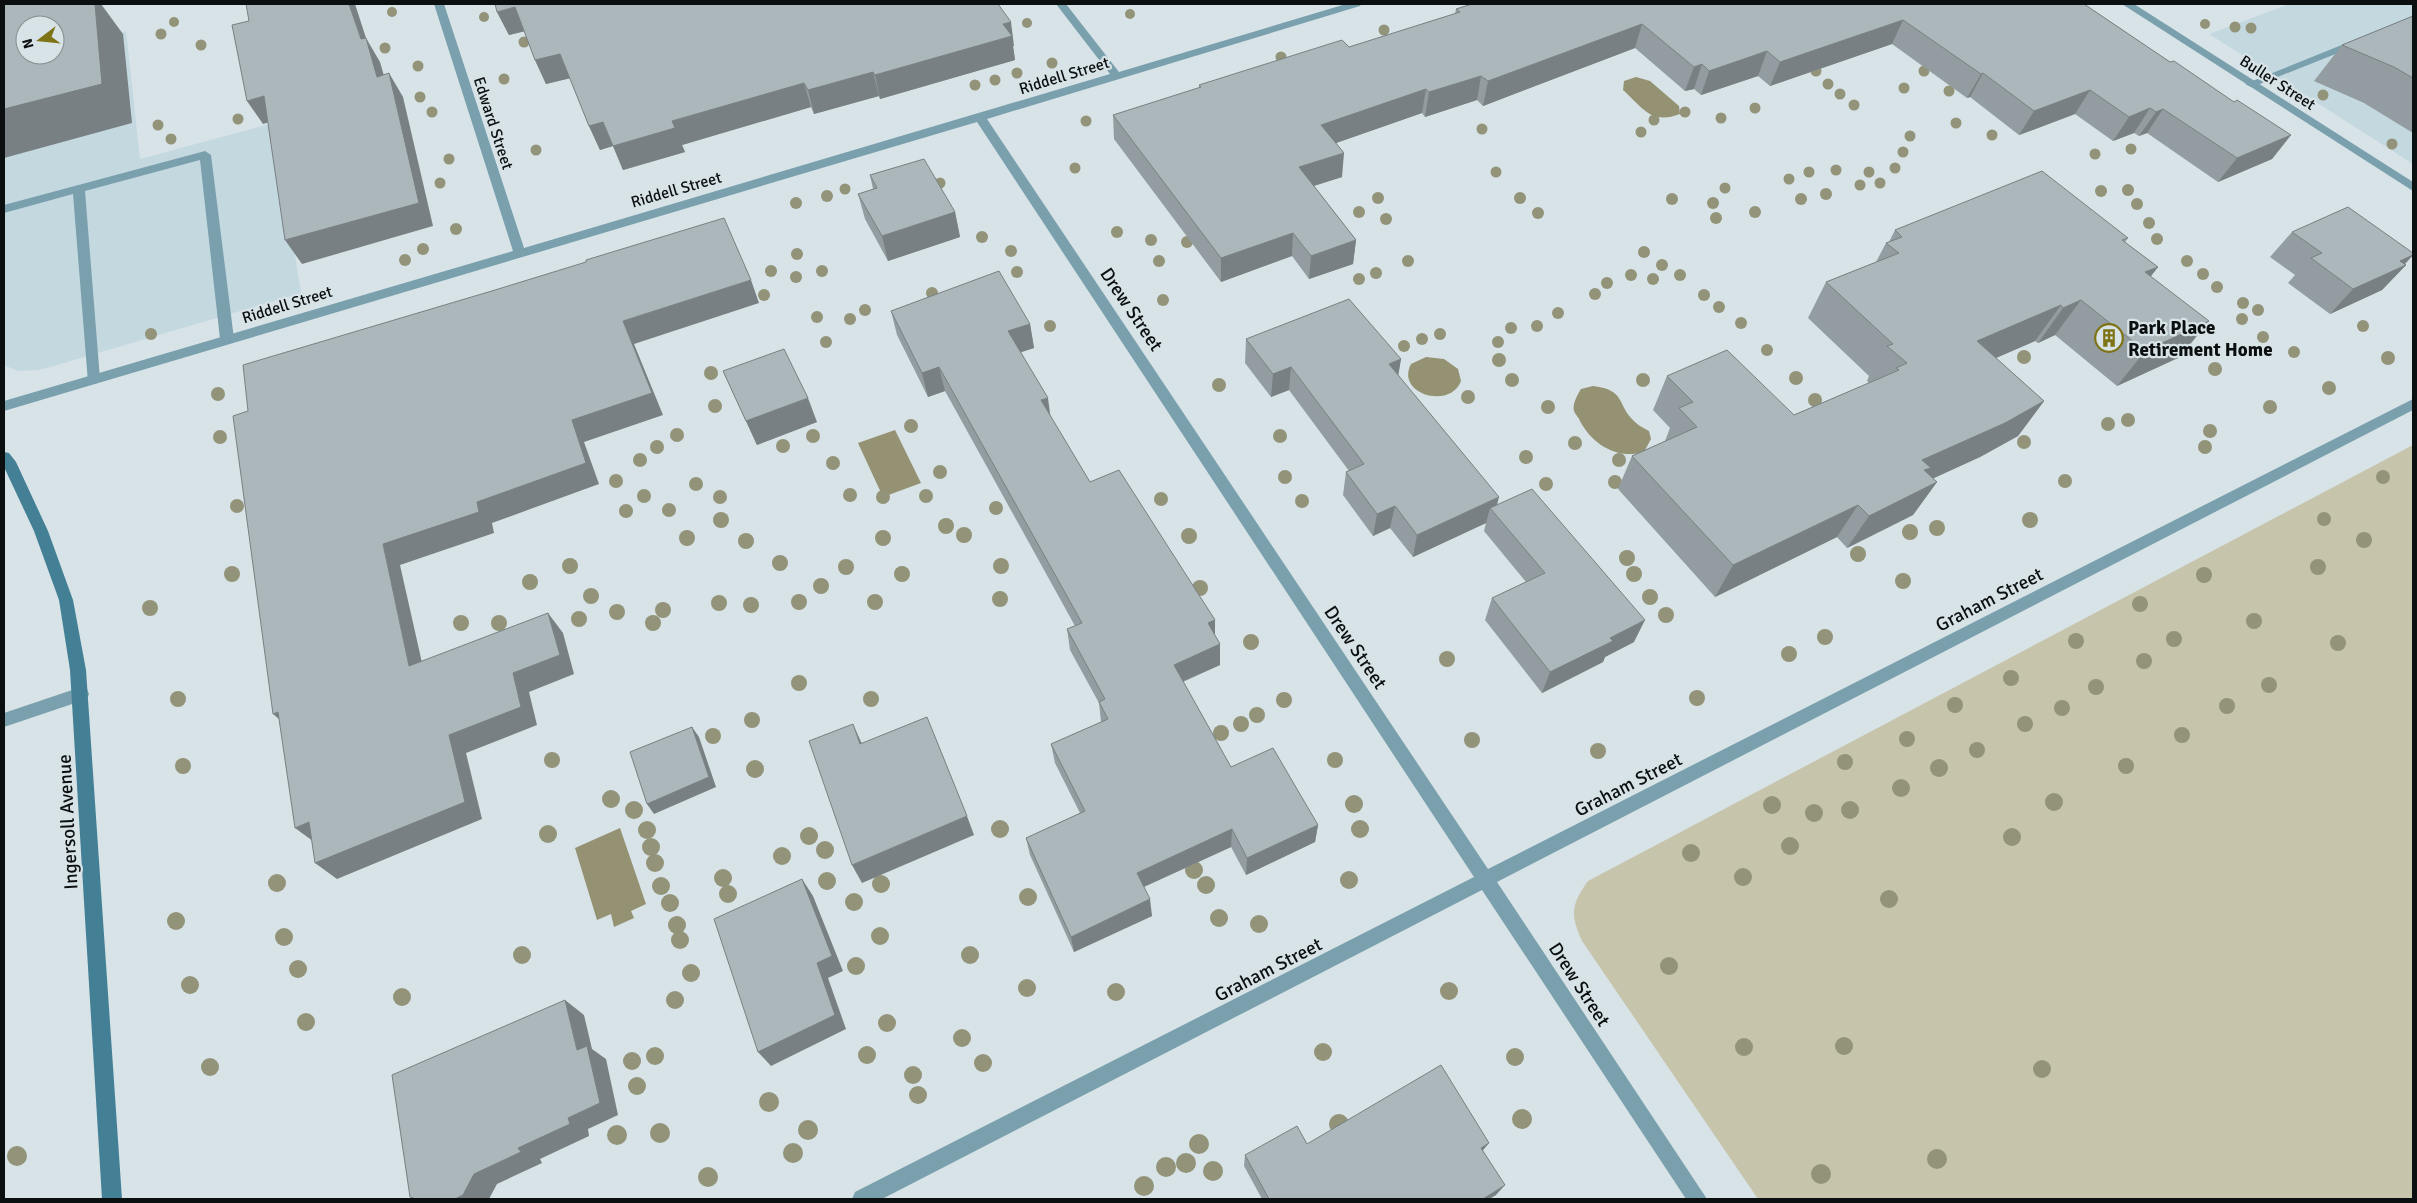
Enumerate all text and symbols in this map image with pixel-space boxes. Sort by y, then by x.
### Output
north arrow [15,15,65,65]
text: N [18,36,37,50]
street label: Buller Street [2236,51,2320,115]
street label: Riddell Street [1017,53,1112,99]
street label: Edward Street [469,74,518,173]
street label: Riddell Street [629,167,724,212]
street label: Drew Street [1094,263,1168,356]
street label: Riddell Street [240,282,335,328]
place label: Park Place Retirement Home [2128,316,2273,362]
building icon: Park Place Retirement Home [2094,323,2124,353]
street label: Graham Street [1932,562,2048,637]
street label: Drew Street [1318,601,1392,694]
street label: Graham Street [1571,747,1687,822]
street label: Ingersoll Avenue [52,754,84,890]
street label: Graham Street [1211,932,1327,1007]
street label: Drew Street [1543,938,1615,1031]

